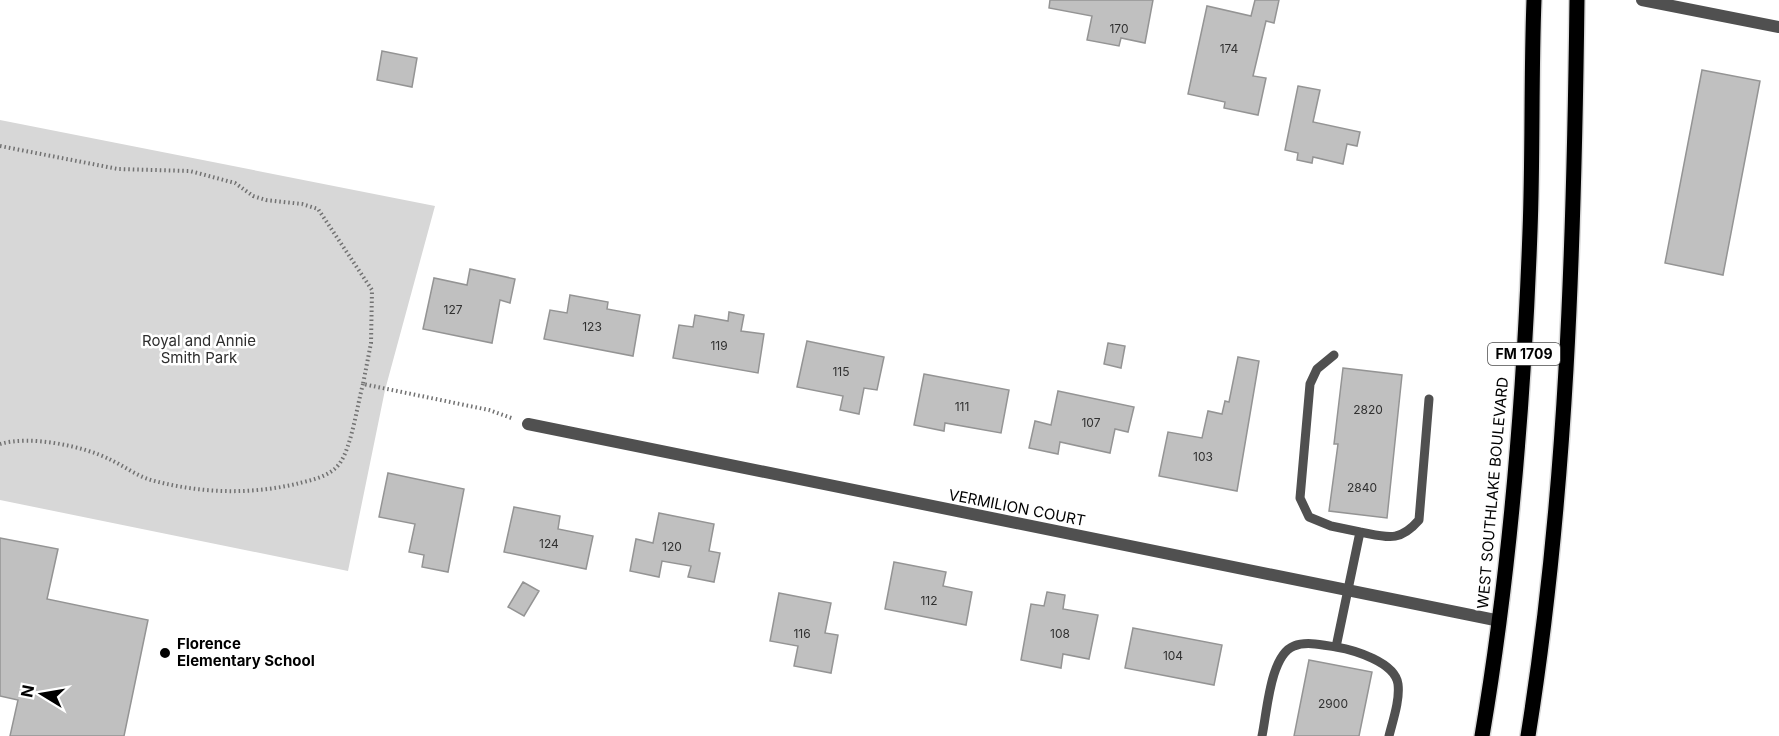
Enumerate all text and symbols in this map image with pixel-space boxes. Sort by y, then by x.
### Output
house number: 170 [1109,21,1129,36]
house number: 174 [1220,41,1239,56]
house number: 127 [444,302,463,317]
house number: 123 [582,319,602,334]
park label: Royal and Annie Smith Park [142,331,256,367]
house number: 119 [710,338,728,353]
road number: FM 1709 [1488,343,1560,365]
house number: 115 [832,364,850,379]
street label: WEST SOUTHLAKE BOULEVARD [1473,376,1512,610]
house number: 111 [955,399,969,414]
house number: 2820 [1353,402,1383,417]
house number: 107 [1081,415,1101,430]
house number: 103 [1193,449,1213,464]
house number: 2840 [1347,480,1377,495]
street label: VERMILION COURT [947,485,1087,530]
house number: 124 [539,536,559,551]
house number: 120 [662,539,682,554]
house number: 112 [920,593,938,608]
house number: 116 [793,626,811,641]
house number: 108 [1050,626,1070,641]
place label: Florence Elementary School [177,634,315,670]
marker: Florence Elementary School [158,646,172,660]
house number: 104 [1163,648,1183,663]
north arrow [12,664,72,724]
text: N [16,683,38,699]
house number: 2900 [1318,696,1348,711]

